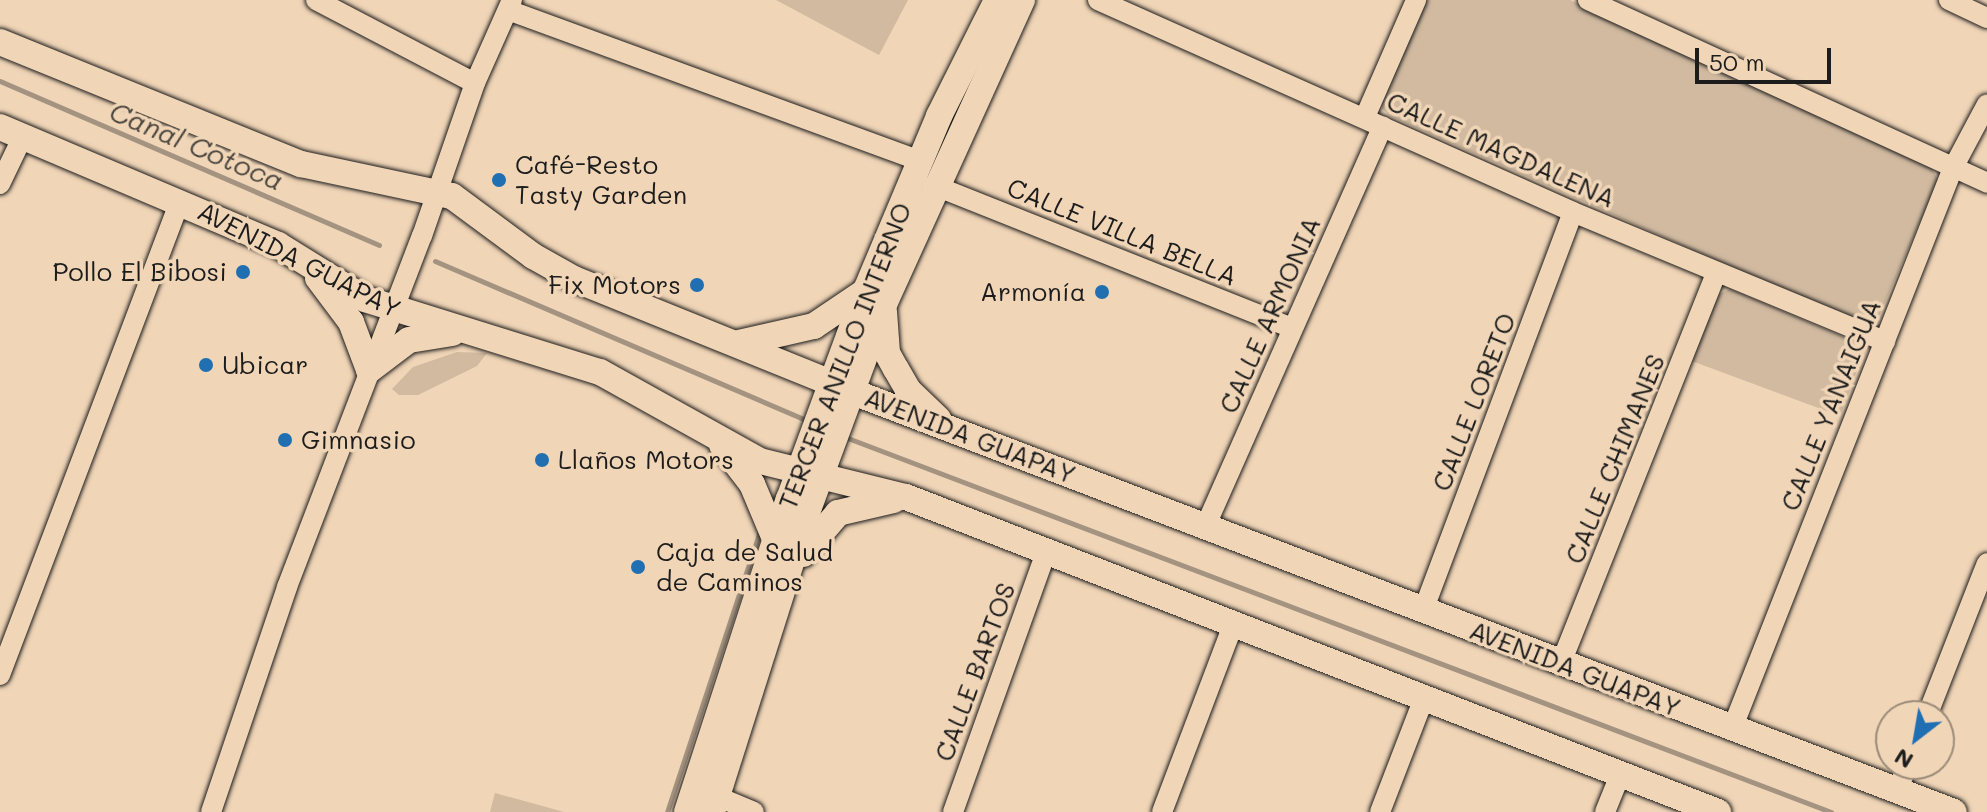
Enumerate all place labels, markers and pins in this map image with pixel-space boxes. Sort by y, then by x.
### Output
place label: Café-Resto Tasty Garden [515,149,687,210]
marker: Café-Resto Tasty Garden [490,171,508,189]
place label: Pollo El Bibosi [52,256,227,288]
marker: Pollo El Bibosi [234,263,252,281]
place label: Fix Motors [548,269,681,301]
marker: Fix Motors [688,276,706,294]
place label: Armonía [980,276,1086,308]
marker: Armonía [1093,283,1111,301]
place label: Ubicar [222,349,308,381]
marker: Ubicar [197,356,215,374]
place label: Gimnasio [301,424,416,456]
marker: Gimnasio [276,431,294,449]
place label: Llaños Motors [558,444,734,476]
marker: Llaños Motors [533,451,551,469]
place label: Caja de Salud de Caminos [656,536,833,598]
marker: Caja de Salud de Caminos [627,556,649,578]

